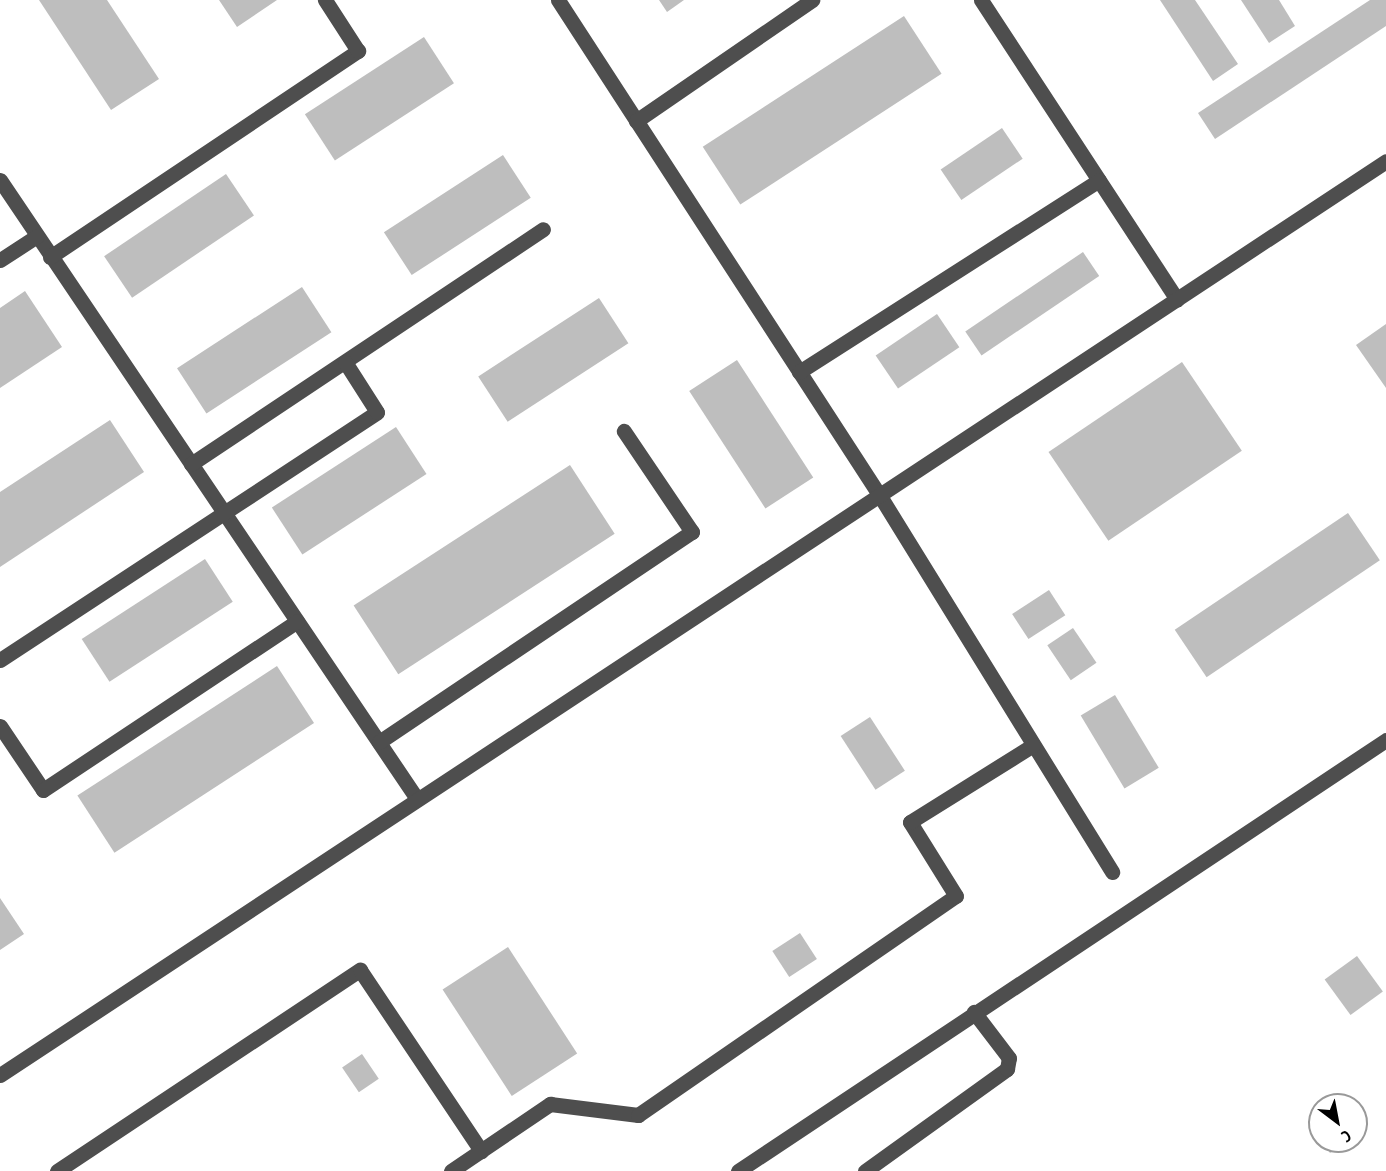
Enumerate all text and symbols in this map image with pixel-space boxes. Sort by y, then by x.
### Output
north arrow [1308,1093,1368,1153]
text: С [1338,1126,1355,1147]

